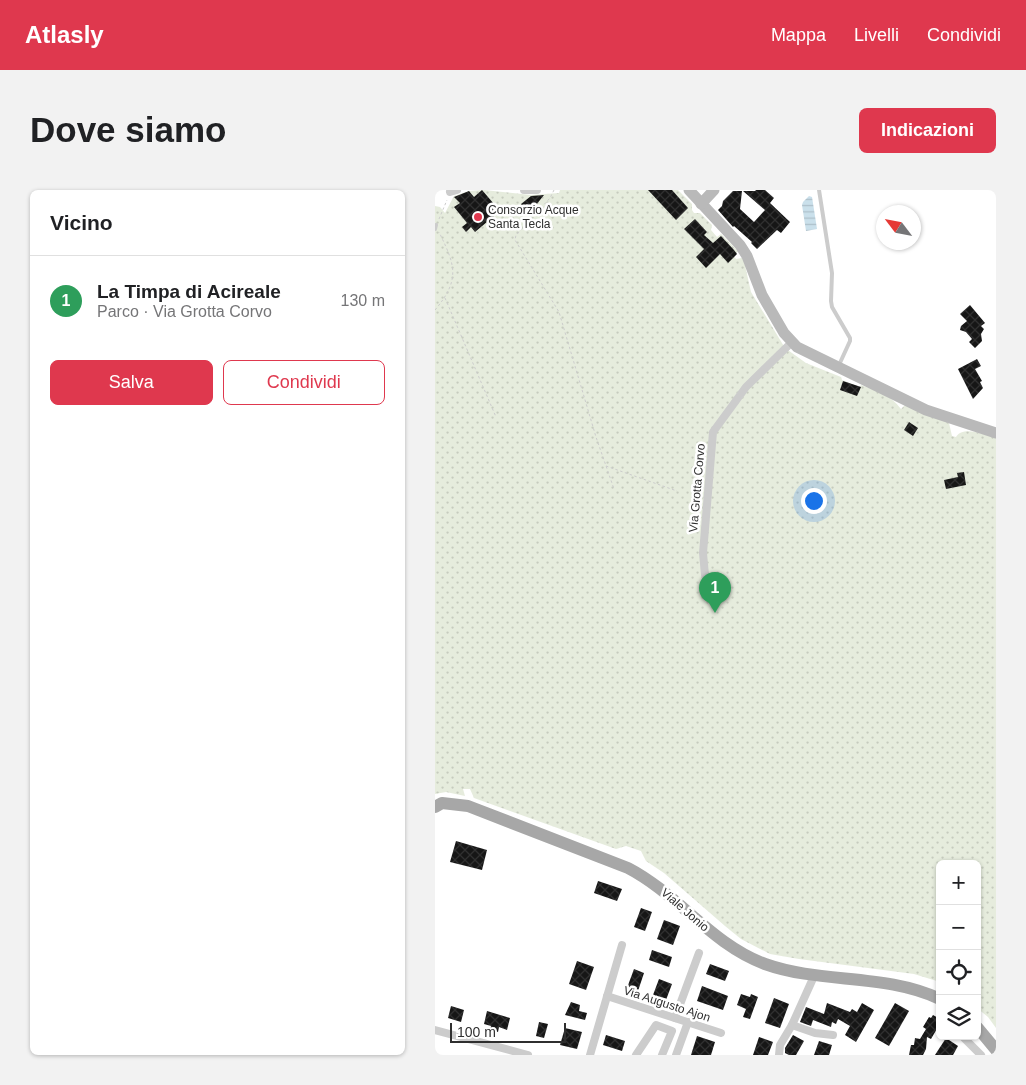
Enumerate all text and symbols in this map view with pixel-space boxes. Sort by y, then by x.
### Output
text: Atlasly [25,21,104,48]
text: Mappa [771,25,826,45]
text: Livelli [854,25,899,45]
text: Condividi [927,25,1001,45]
button: Indicazioni [859,108,996,153]
text: Dove siamo [30,110,226,149]
place label: Consorzio Acque Santa Tecla [488,203,579,231]
north arrow [876,205,921,250]
text: Vicino [50,211,113,234]
marker: Consorzio Acque Santa Tecla [472,211,484,223]
text: La Timpa di Acireale [97,281,281,302]
text: 1 [62,292,70,309]
text: 130 m [341,292,385,309]
text: Parco · Via Grotta Corvo [97,303,272,320]
button: Salva [50,360,213,405]
button: Condividi [223,360,385,405]
street label: Via Grotta Corvo [686,443,708,533]
your location [801,488,827,514]
pin: 1 [699,572,731,613]
map controls [936,860,981,1040]
button: + [936,860,981,905]
street label: Viale Jonio [658,886,712,935]
button: − [936,905,981,950]
button: locate [936,950,981,995]
street label: Via Augusto Ajon [622,983,712,1025]
button: layers [936,995,981,1040]
scale bar [450,1020,566,1043]
text: 100 m [457,1024,496,1040]

